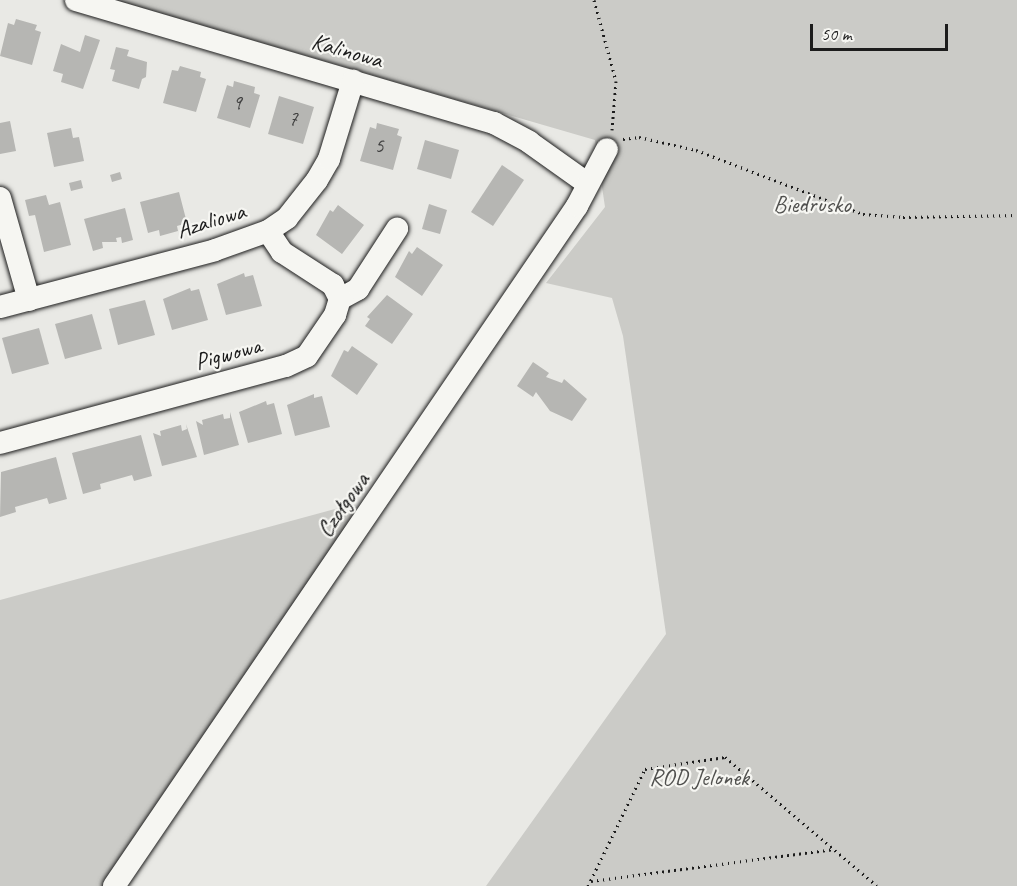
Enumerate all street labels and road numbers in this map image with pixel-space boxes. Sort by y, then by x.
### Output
street label: Kalinowa [308,27,386,75]
street label: Azaliowa [173,197,249,245]
street label: Pigwowa [192,331,264,377]
street label: Czołgowa [310,467,376,543]

